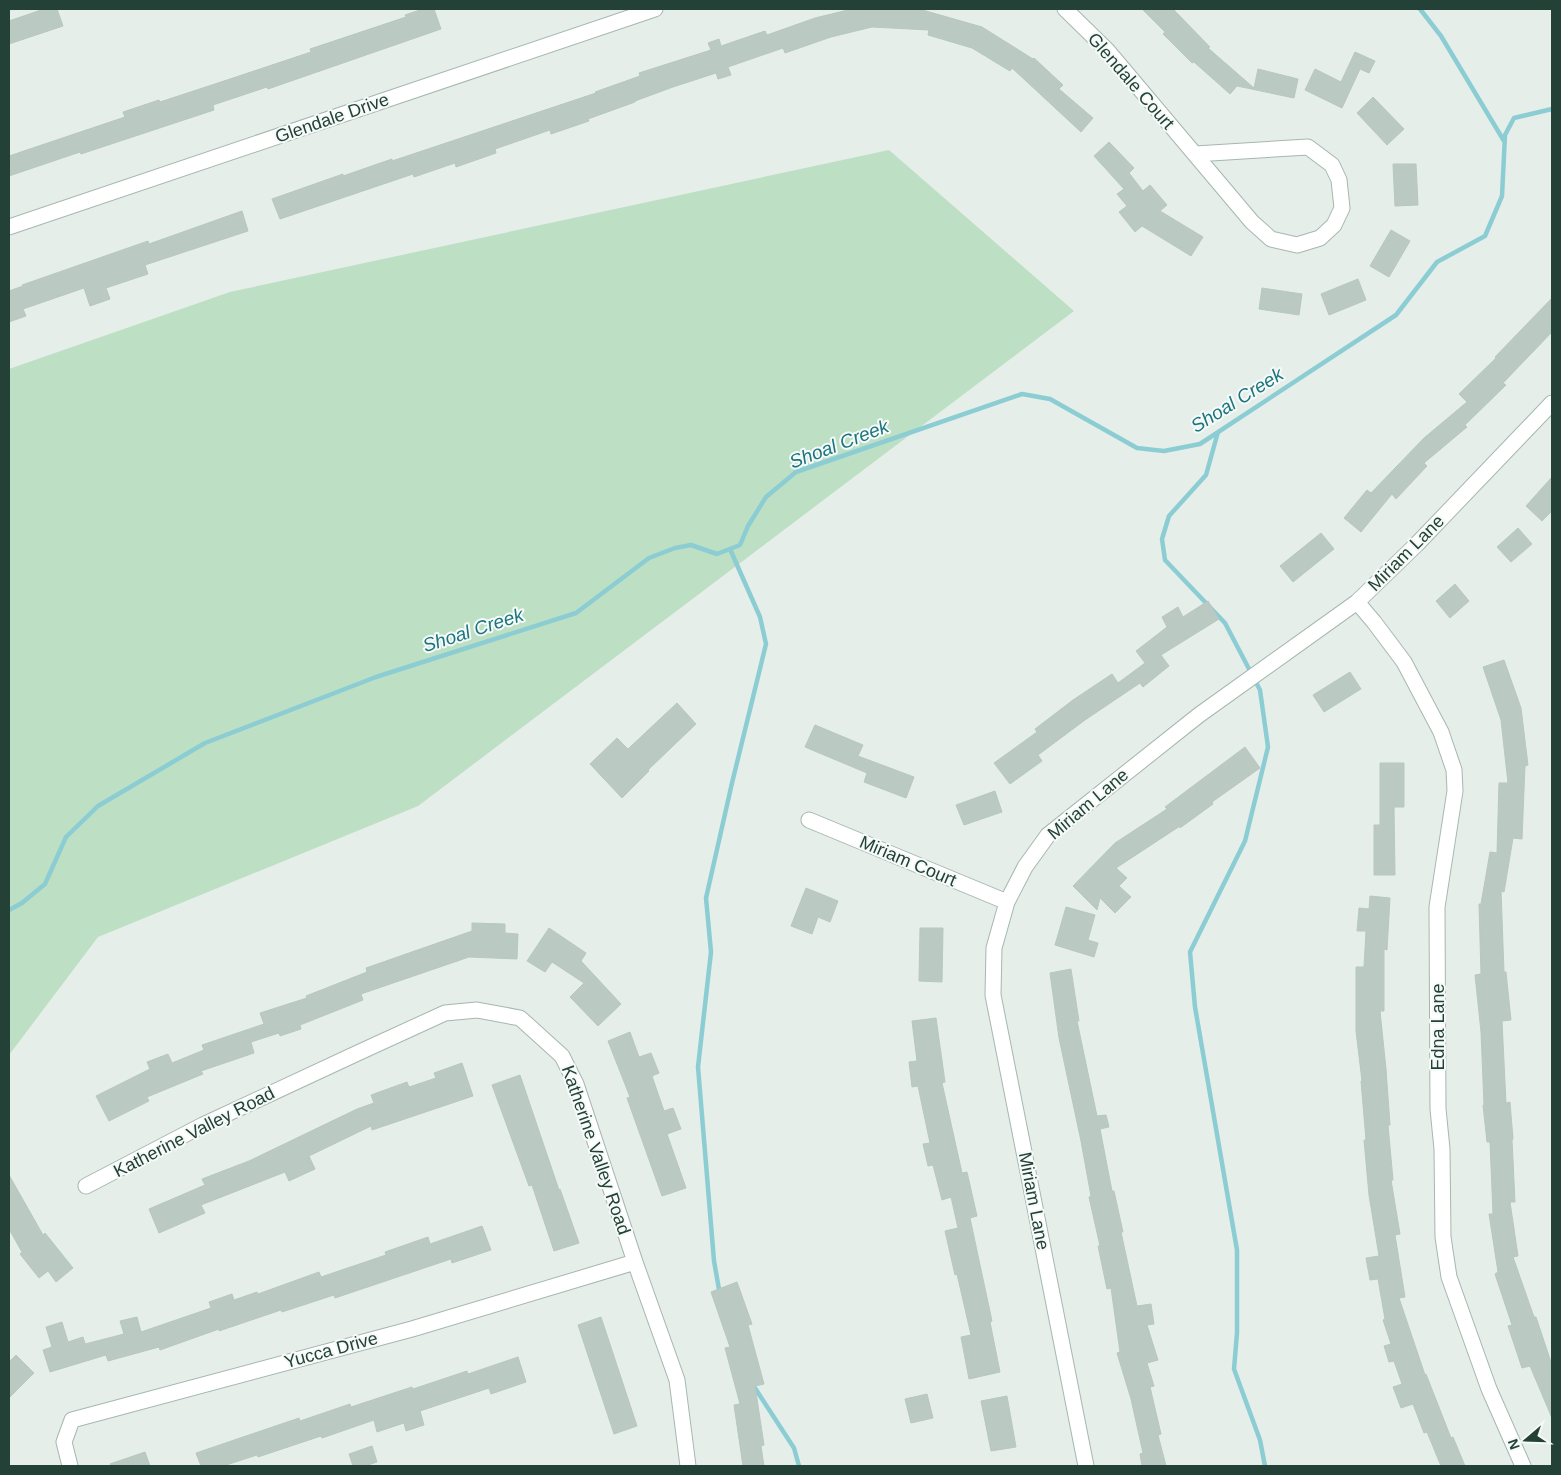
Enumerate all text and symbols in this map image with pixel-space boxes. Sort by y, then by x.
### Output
street label: Glendale Court [1084,29,1178,133]
street label: Glendale Drive [272,89,392,147]
water label: Shoal Creek [1187,363,1288,437]
water label: Shoal Creek [786,415,893,473]
street label: Miriam Lane [1364,511,1448,595]
water label: Shoal Creek [420,603,527,656]
street label: Miriam Lane [1044,765,1132,843]
street label: Miriam Court [857,832,959,890]
street label: Edna Lane [1428,983,1448,1071]
street label: Katherine Valley Road [558,1063,634,1237]
street label: Katherine Valley Road [110,1083,278,1181]
street label: Miriam Lane [1015,1150,1053,1252]
street label: Yucca Drive [282,1328,380,1372]
north arrow [1501,1415,1551,1465]
text: N [1504,1437,1523,1452]

